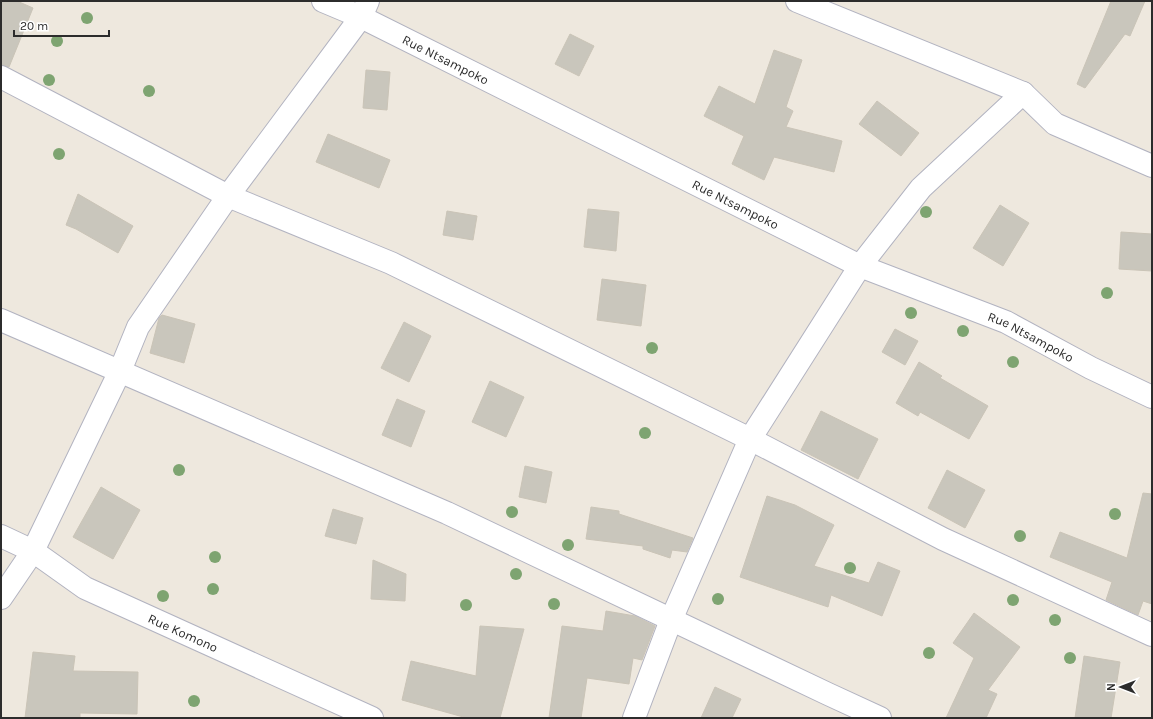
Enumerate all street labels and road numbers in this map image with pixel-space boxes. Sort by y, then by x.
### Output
street label: Rue Ntsampoko [400,31,492,87]
street label: Rue Ntsampoko [690,176,781,232]
street label: Rue Ntsampoko [986,308,1077,365]
street label: Rue Komono [146,610,220,655]

